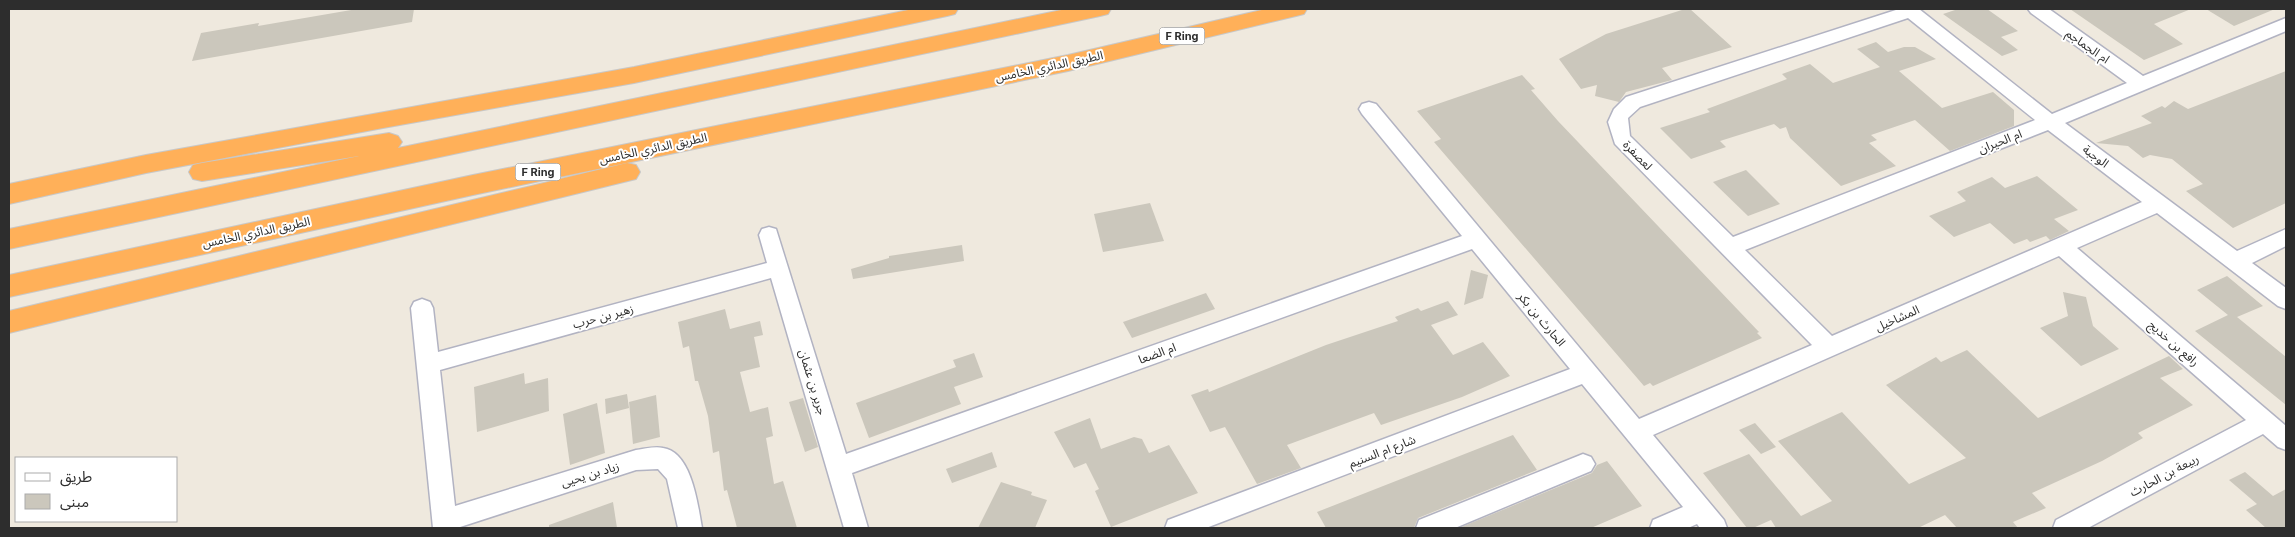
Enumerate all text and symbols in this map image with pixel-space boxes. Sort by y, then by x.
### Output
street label: ام الجماجم [2062,26,2113,68]
road number: F Ring [1160,28,1204,44]
street label: الطريق الدائري الخامس [994,47,1105,87]
street label: ام الحيران [1976,126,2025,158]
street label: الطريق الدائري الخامس [598,129,709,169]
street label: لعصفرة [1620,137,1656,173]
street label: الوجبة [2080,141,2112,171]
road number: F Ring [516,163,560,180]
street label: الطريق الدائري الخامس [201,213,312,253]
street label: الحارث بن بكر [1514,288,1569,349]
street label: زهير بن حرب [571,301,635,332]
street label: المشاخيل [1873,302,1922,334]
street label: رافع بن خديج [2144,317,2202,371]
street label: ام الضعا [1136,339,1179,369]
street label: جرير بن عثمان [796,347,830,417]
street label: شارع ام السنيم [1346,431,1418,472]
street label: ربيعة بن الحارث [2127,451,2201,500]
legend [15,457,178,522]
street label: زياد بن يحيى [559,458,621,490]
text: طريق [60,467,92,487]
text: مبنى [60,492,89,511]

